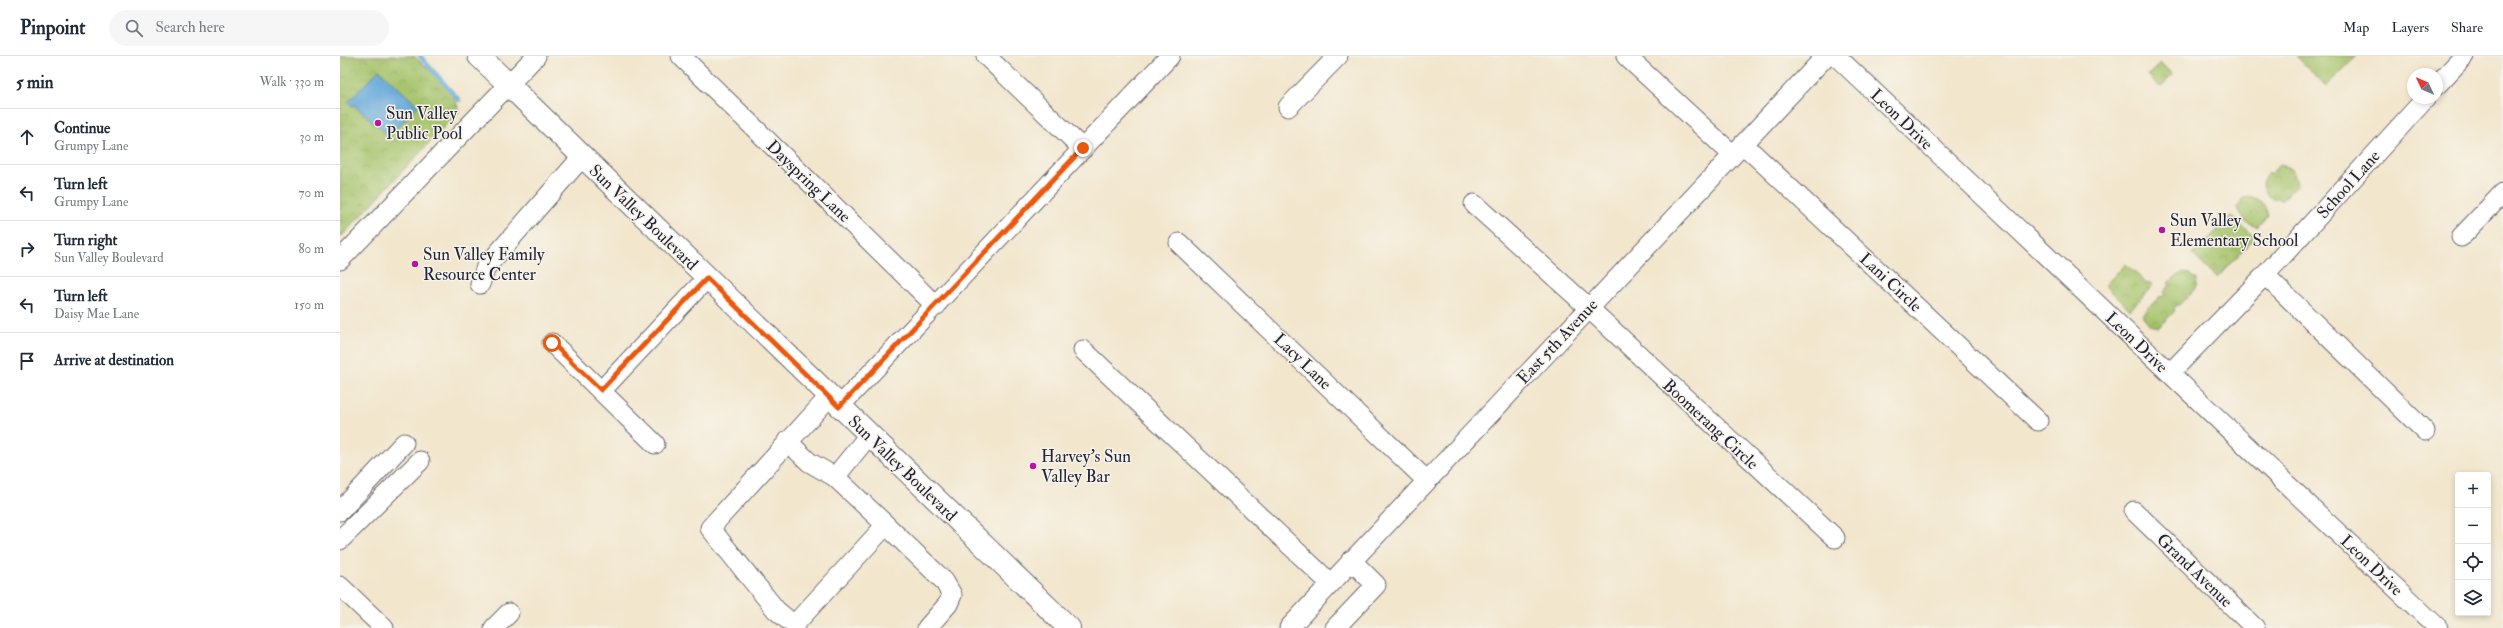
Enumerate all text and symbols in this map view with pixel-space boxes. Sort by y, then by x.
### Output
search box [109,10,389,46]
text: Pinpoint [20,16,85,40]
icon: search [123,17,145,39]
text: Search here [155,18,225,37]
text: Map [2343,19,2369,36]
text: Layers [2391,19,2429,36]
text: Share [2451,19,2483,36]
north arrow [2407,68,2443,104]
text: 5 min [16,72,54,93]
text: Walk · 330 m [260,74,324,90]
street label: Leon Drive [1866,84,1937,154]
place label: Sun Valley Public Pool [386,103,463,144]
marker: Sun Valley Public Pool [373,118,383,128]
text: Continue [54,119,110,138]
icon: ahead [16,126,38,148]
text: 30 m [300,129,324,145]
street label: Dayspring Lane [761,136,855,228]
text: Grumpy Lane [54,138,128,154]
route end [1074,139,1092,157]
street label: School Lane [2312,146,2384,223]
street label: Sun Valley Boulevard [584,160,703,276]
text: Turn left [54,175,108,194]
icon: left [16,182,38,204]
text: 70 m [299,185,324,201]
text: Grumpy Lane [54,194,128,210]
place label: Sun Valley Elementary School [2170,210,2299,252]
marker: Sun Valley Elementary School [2157,225,2167,235]
text: Turn right [54,231,117,250]
icon: right [16,238,38,260]
text: 80 m [298,241,324,257]
place label: Sun Valley Family Resource Center [423,244,545,285]
street label: Lani Circle [1855,248,1926,316]
text: Sun Valley Boulevard [54,250,164,266]
marker: Sun Valley Family Resource Center [410,259,420,269]
text: Turn left [54,287,108,306]
icon: left [16,294,38,316]
street label: East 5th Avenue [1513,294,1602,388]
text: 150 m [294,297,324,313]
text: Daisy Mae Lane [54,306,139,322]
street label: Leon Drive [2101,307,2172,377]
street label: Lacy Lane [1269,329,1336,395]
route start [543,334,561,352]
icon: arrive [16,350,38,372]
text: Arrive at destination [54,351,174,370]
street label: Boomerang Circle [1658,375,1763,474]
street label: Sun Valley Boulevard [843,411,962,527]
place label: Harvey's Sun Valley Bar [1041,446,1131,488]
marker: Harvey's Sun Valley Bar [1028,461,1038,471]
map controls [2455,472,2491,616]
button: + [2455,472,2491,508]
button: − [2455,508,2491,544]
street label: Grand Avenue [2152,529,2237,612]
street label: Leon Drive [2336,530,2407,600]
button: locate [2455,544,2491,580]
button: layers [2455,580,2491,616]

